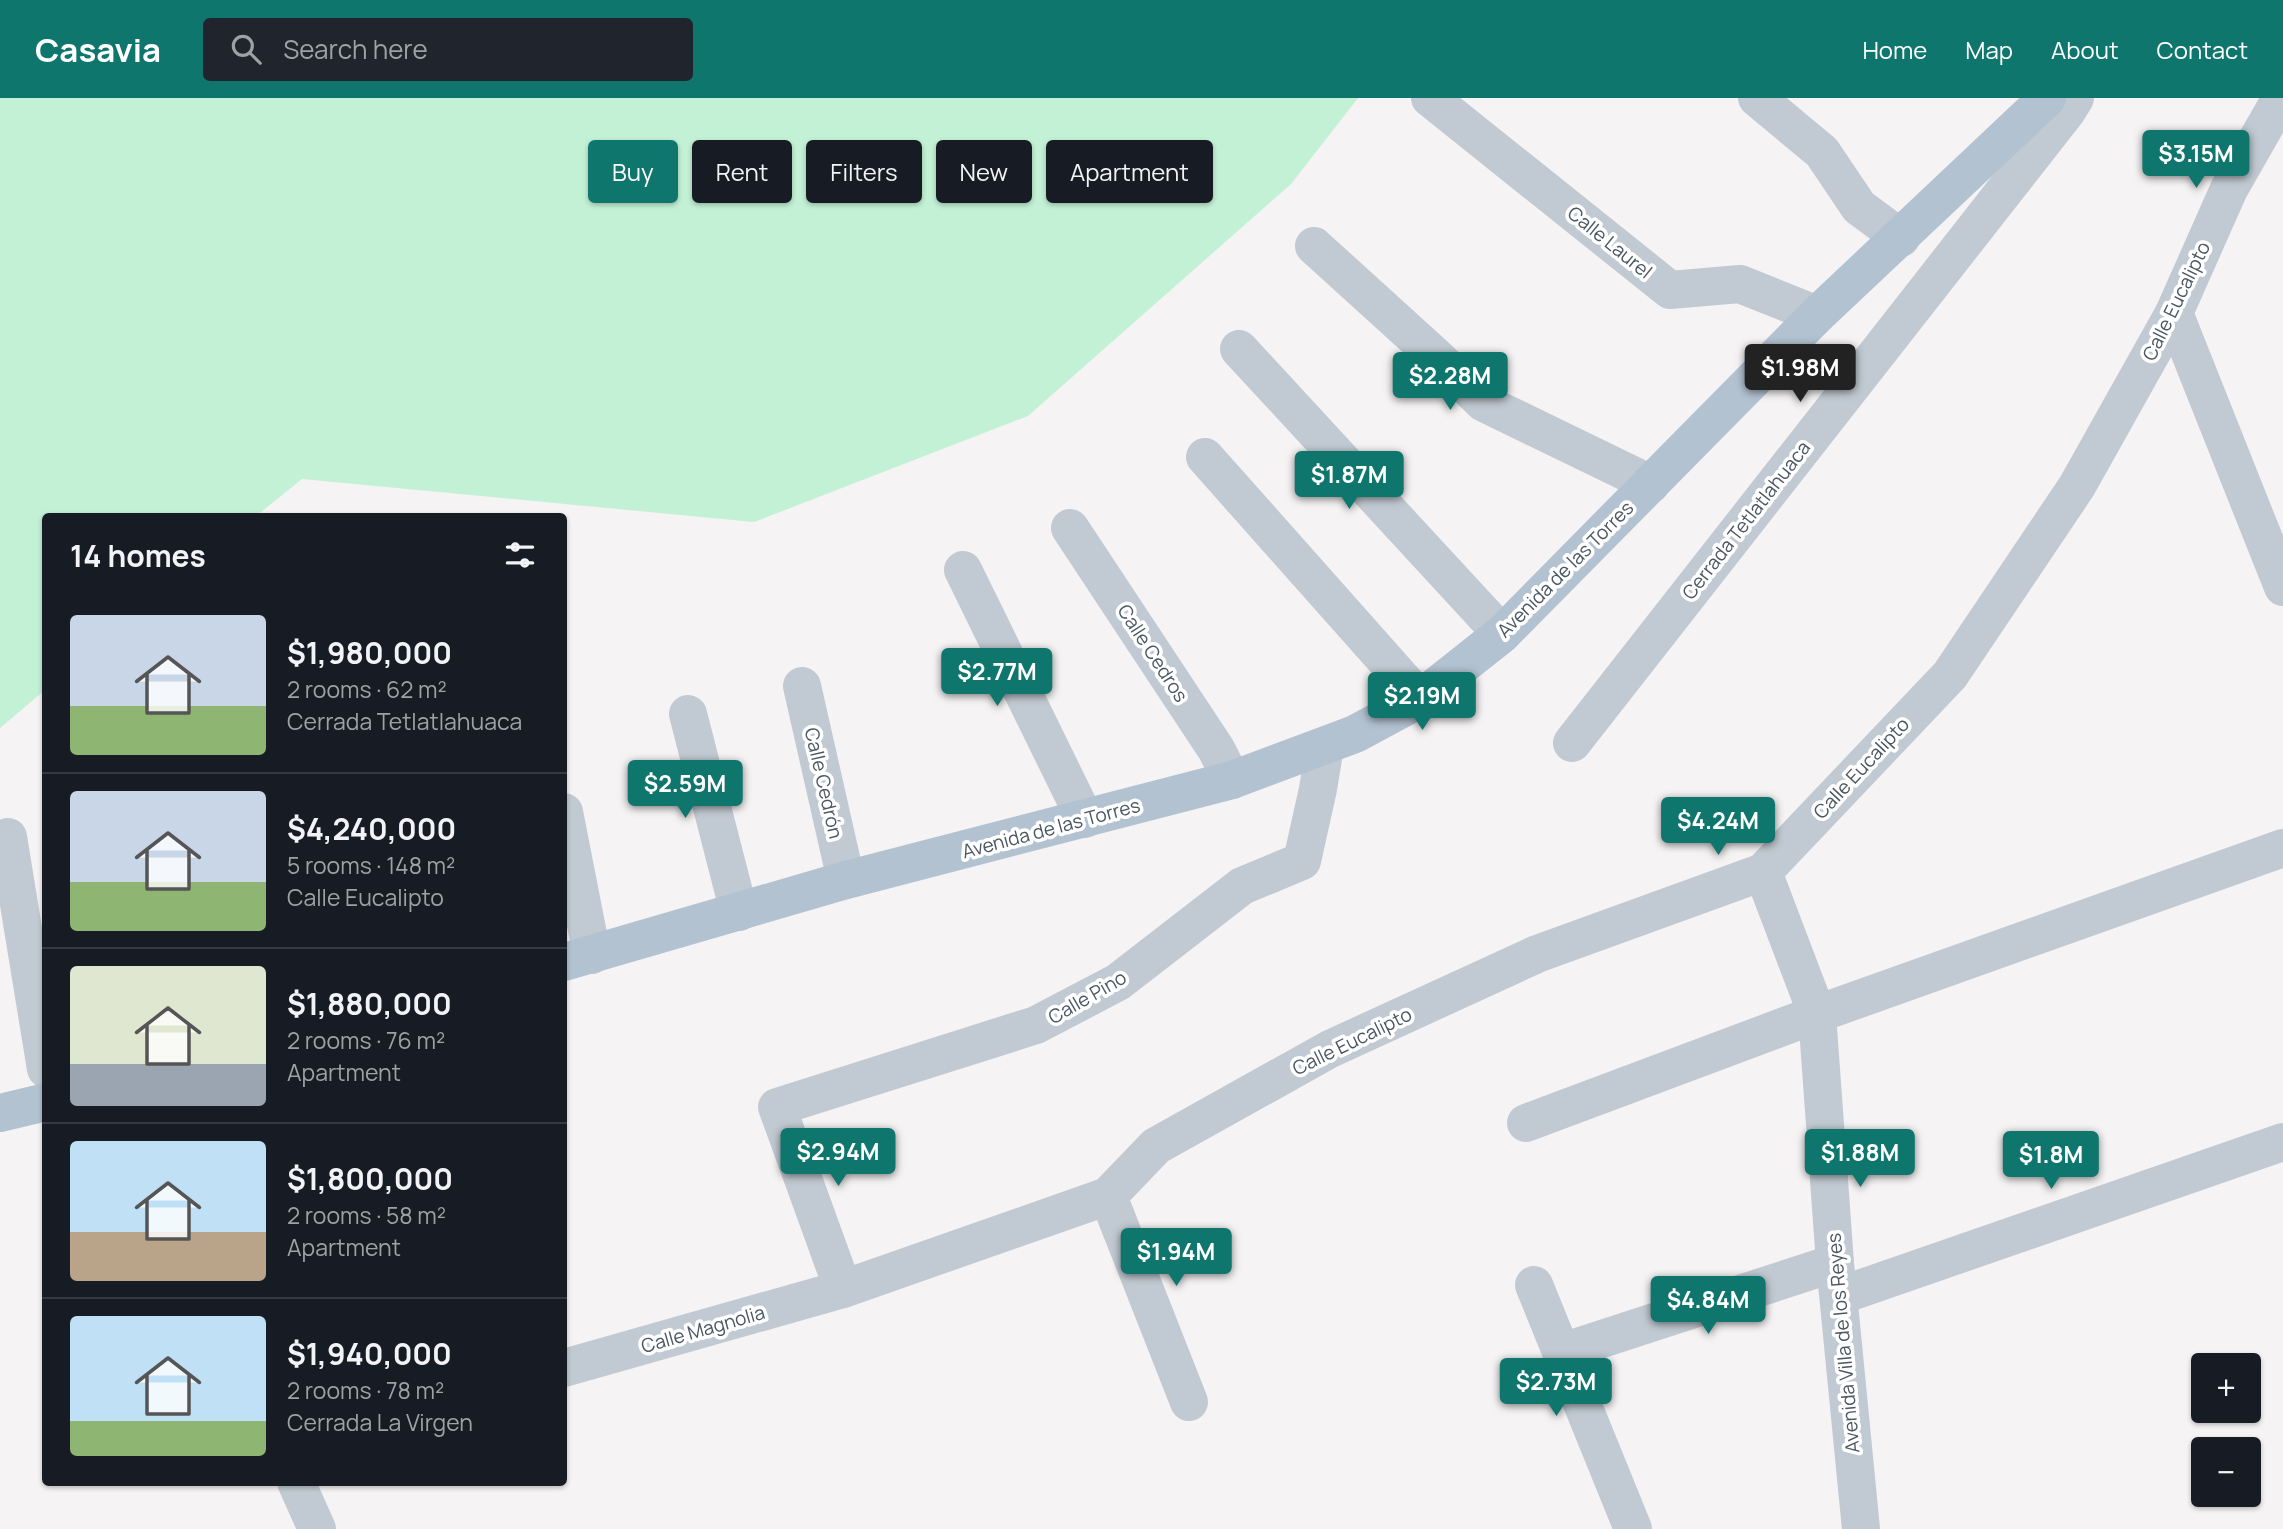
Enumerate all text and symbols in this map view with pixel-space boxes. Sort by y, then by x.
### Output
search box [203,18,693,81]
text: Casavia [35,27,161,72]
icon: search [227,30,265,68]
text: Search here [283,31,428,67]
text: Home [1862,33,1927,66]
text: Map [1965,33,2013,66]
text: About [2051,33,2119,66]
text: Contact [2157,33,2248,66]
pin: $3.15M [2139,130,2253,190]
text: $3.15M [2158,137,2234,169]
chip: Buy [588,140,678,203]
chip: Rent [692,140,792,203]
chip: Filters [806,140,922,203]
chip: New [936,140,1032,203]
chip: Apartment [1046,140,1213,203]
street label: Calle Laurel [1562,200,1658,284]
street label: Calle Eucalipto [2136,237,2216,365]
pin: $1.98M [1743,344,1857,404]
text: $1.98M [1761,351,1839,383]
pin: $2.28M [1393,352,1507,412]
text: $2.28M [1409,359,1491,391]
street label: Cerrada Tetlatlahuaca [1676,435,1816,605]
pin: $1.87M [1292,452,1406,511]
text: $1.87M [1311,458,1387,490]
street label: Avenida de las Torres [1491,495,1639,643]
text: 14 homes [70,535,206,576]
icon: filters [501,536,539,574]
street label: Calle Cedros [1112,599,1194,707]
text: $1,980,000 [287,632,452,673]
icon: home [126,643,210,727]
pin: $2.77M [940,648,1054,708]
text: $2.77M [957,655,1037,687]
pin: $2.19M [1365,672,1479,732]
text: 2 rooms · 62 m² [287,673,447,705]
text: $2.19M [1384,679,1460,711]
text: Cerrada Tetlatlahuaca [287,705,522,737]
street label: Calle Eucalipto [1807,712,1915,824]
street label: Calle Cedrón [799,725,849,841]
pin: $2.59M [628,760,742,820]
text: $2.59M [644,767,726,799]
street label: Avenida de las Torres [959,792,1143,864]
pin: $4.24M [1661,798,1775,857]
text: $4.24M [1677,804,1759,836]
text: $4,240,000 [287,808,456,849]
icon: home [126,819,210,903]
text: 5 rooms · 148 m² [287,849,455,881]
text: Calle Eucalipto [287,881,444,913]
street label: Calle Pino [1043,964,1131,1030]
text: $1,880,000 [287,983,452,1024]
icon: home [126,994,210,1078]
street label: Calle Eucalipto [1288,1001,1416,1081]
text: 2 rooms · 76 m² [287,1024,445,1056]
text: Apartment [287,1056,401,1088]
pin: $2.94M [781,1128,895,1188]
pin: $1.88M [1803,1130,1917,1189]
pin: $1.8M [2002,1132,2100,1191]
text: $2.94M [796,1135,880,1167]
text: $1.88M [1821,1136,1899,1168]
text: $1.8M [2019,1138,2083,1170]
text: $1,800,000 [287,1158,453,1199]
icon: home [126,1169,210,1253]
text: 2 rooms · 58 m² [287,1199,446,1231]
pin: $1.94M [1119,1228,1233,1288]
text: Apartment [287,1231,401,1263]
street label: Avenida Villa de los Reyes [1820,1232,1866,1454]
text: $1.94M [1137,1235,1215,1267]
pin: $4.84M [1651,1276,1765,1336]
text: $4.84M [1667,1283,1749,1315]
street label: Calle Magnolia [638,1299,768,1359]
text: $1,940,000 [287,1333,452,1374]
icon: home [126,1344,210,1428]
map controls [2191,1353,2261,1507]
button: + [2191,1353,2261,1423]
pin: $2.73M [1499,1358,1613,1418]
text: $2.73M [1516,1365,1596,1397]
text: 2 rooms · 78 m² [287,1374,444,1406]
text: Cerrada La Virgen [287,1406,473,1438]
button: − [2191,1437,2261,1507]

